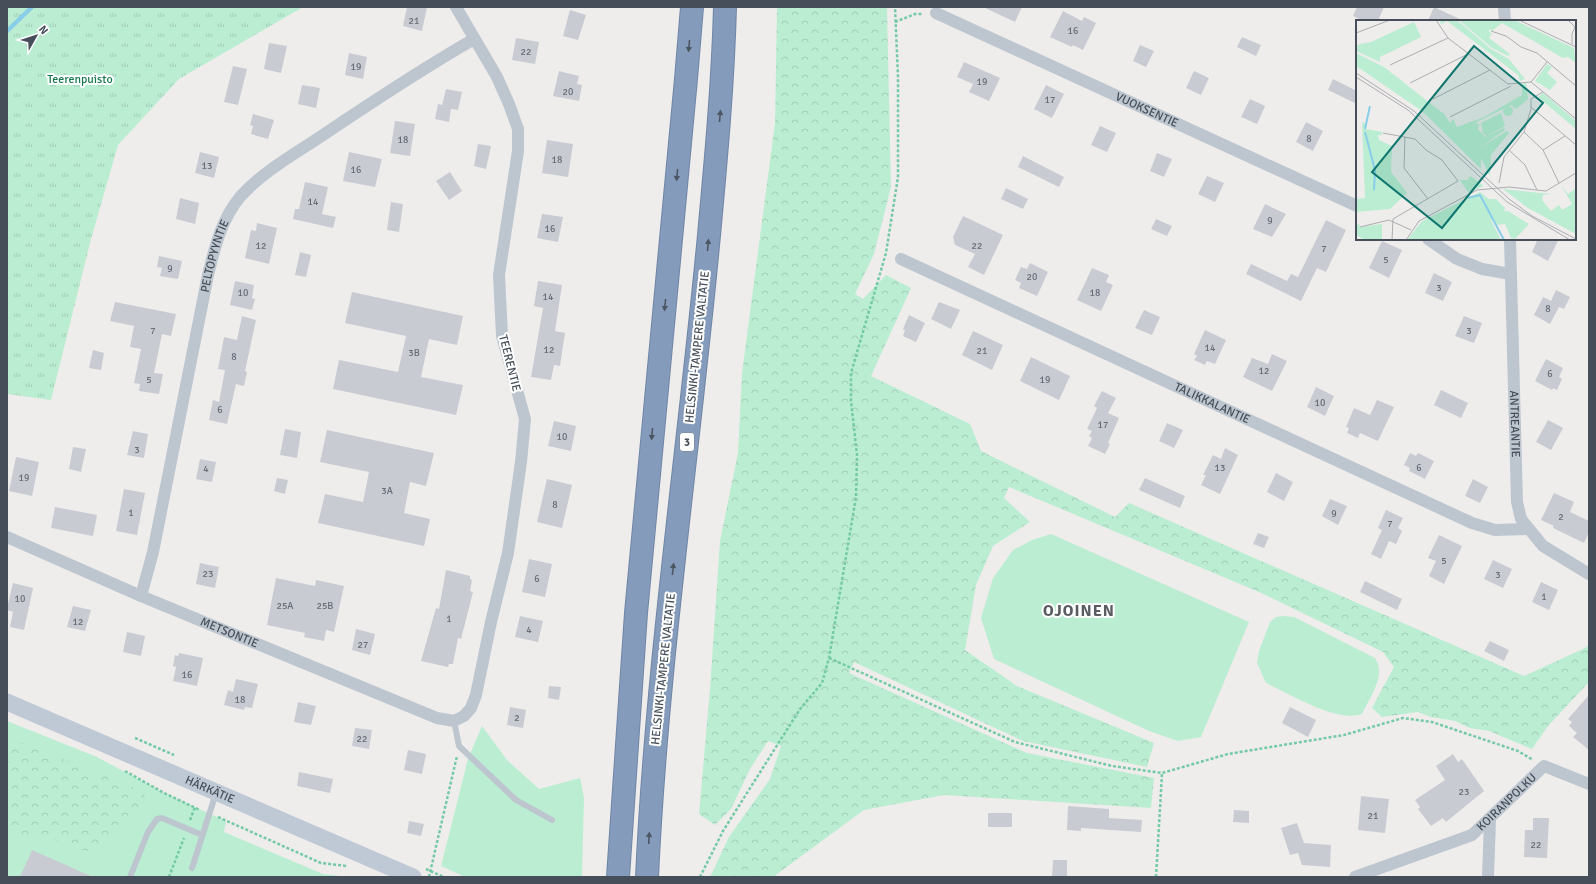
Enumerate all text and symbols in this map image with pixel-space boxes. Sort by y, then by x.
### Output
house number: 21 [409,15,419,27]
north arrow [16,16,56,56]
inset map [1356,20,1576,240]
text: N [36,23,51,37]
house number: 16 [1068,25,1078,37]
one-way arrow [686,40,693,52]
house number: 22 [521,46,531,58]
house number: 19 [351,61,361,73]
park label: Teerenpuisto [47,72,113,87]
house number: 19 [977,76,987,88]
house number: 20 [563,86,573,98]
street label: VUOKSENTIE [1113,89,1181,131]
house number: 17 [1045,94,1055,106]
one-way arrow [716,110,723,122]
house number: 8 [1306,133,1312,145]
house number: 18 [398,134,408,146]
house number: 18 [552,154,562,166]
house number: 13 [202,160,212,172]
house number: 16 [351,164,361,176]
one-way arrow [674,169,680,181]
house number: 14 [308,196,319,208]
house number: 9 [1267,215,1273,227]
street label: PELTOPYYNTIE [198,217,233,294]
house number: 16 [545,223,555,235]
one-way arrow [704,239,711,251]
house number: 12 [256,240,266,252]
house number: 22 [972,240,982,252]
house number: 7 [1321,243,1327,255]
house number: 5 [1383,254,1389,266]
house number: 9 [167,263,173,275]
street label: HELSINKI-TAMPERE VALTATIE [682,270,713,424]
house number: 20 [1027,271,1037,283]
house number: 3 [1436,282,1442,294]
house number: 10 [238,287,248,299]
house number: 18 [1090,287,1100,299]
house number: 14 [543,291,554,303]
one-way arrow [661,299,668,311]
house number: 8 [1545,303,1551,315]
house number: 7 [150,325,156,337]
house number: 3 [1466,325,1472,337]
street label: TEERENTIE [495,333,524,393]
house number: 14 [1205,342,1216,354]
house number: 12 [544,344,554,356]
house number: 21 [977,345,987,357]
house number: 3B [408,347,420,359]
house number: 8 [231,351,237,363]
house number: 12 [1259,365,1269,377]
house number: 6 [1547,368,1553,380]
house number: 5 [146,374,152,386]
house number: 19 [1040,374,1050,386]
street label: TALIKKALANTIE [1172,379,1253,427]
street label: ANTREANTIE [1506,390,1523,458]
house number: 10 [1315,397,1325,409]
house number: 6 [217,404,223,416]
house number: 17 [1098,419,1108,431]
one-way arrow [649,428,656,440]
house number: 10 [557,431,567,443]
road number: 3 [680,433,694,451]
house number: 3 [134,444,140,456]
house number: 13 [1215,462,1225,474]
house number: 6 [1416,462,1422,474]
house number: 4 [203,463,209,475]
house number: 19 [19,472,29,484]
house number: 3A [381,485,393,497]
house number: 8 [552,499,558,511]
house number: 1 [128,507,134,519]
house number: 9 [1331,508,1337,520]
house number: 2 [1558,511,1564,523]
house number: 7 [1387,518,1393,530]
house number: 5 [1441,555,1447,567]
one-way arrow [670,563,677,575]
house number: 23 [203,568,213,580]
house number: 3 [1495,569,1501,581]
house number: 6 [534,573,540,585]
house number: 1 [1541,591,1547,603]
street label: HELSINKI-TAMPERE VALTATIE [648,592,679,746]
house number: 10 [15,593,25,605]
house number: 25A [277,600,293,612]
house number: 25B [317,600,333,612]
district label: OJOINEN [1043,601,1115,621]
house number: 1 [446,613,452,625]
street label: METSONTIE [198,614,261,652]
house number: 12 [73,616,83,628]
house number: 4 [526,624,532,636]
house number: 27 [358,639,368,651]
house number: 16 [182,669,192,681]
house number: 18 [235,694,245,706]
house number: 2 [514,712,520,724]
house number: 22 [357,733,367,745]
street label: KOIRANPOLKU [1474,770,1540,834]
street label: HÄRKÄTIE [183,773,237,807]
house number: 23 [1459,786,1469,798]
house number: 21 [1368,810,1378,822]
one-way arrow [646,831,652,844]
house number: 22 [1531,839,1541,851]

